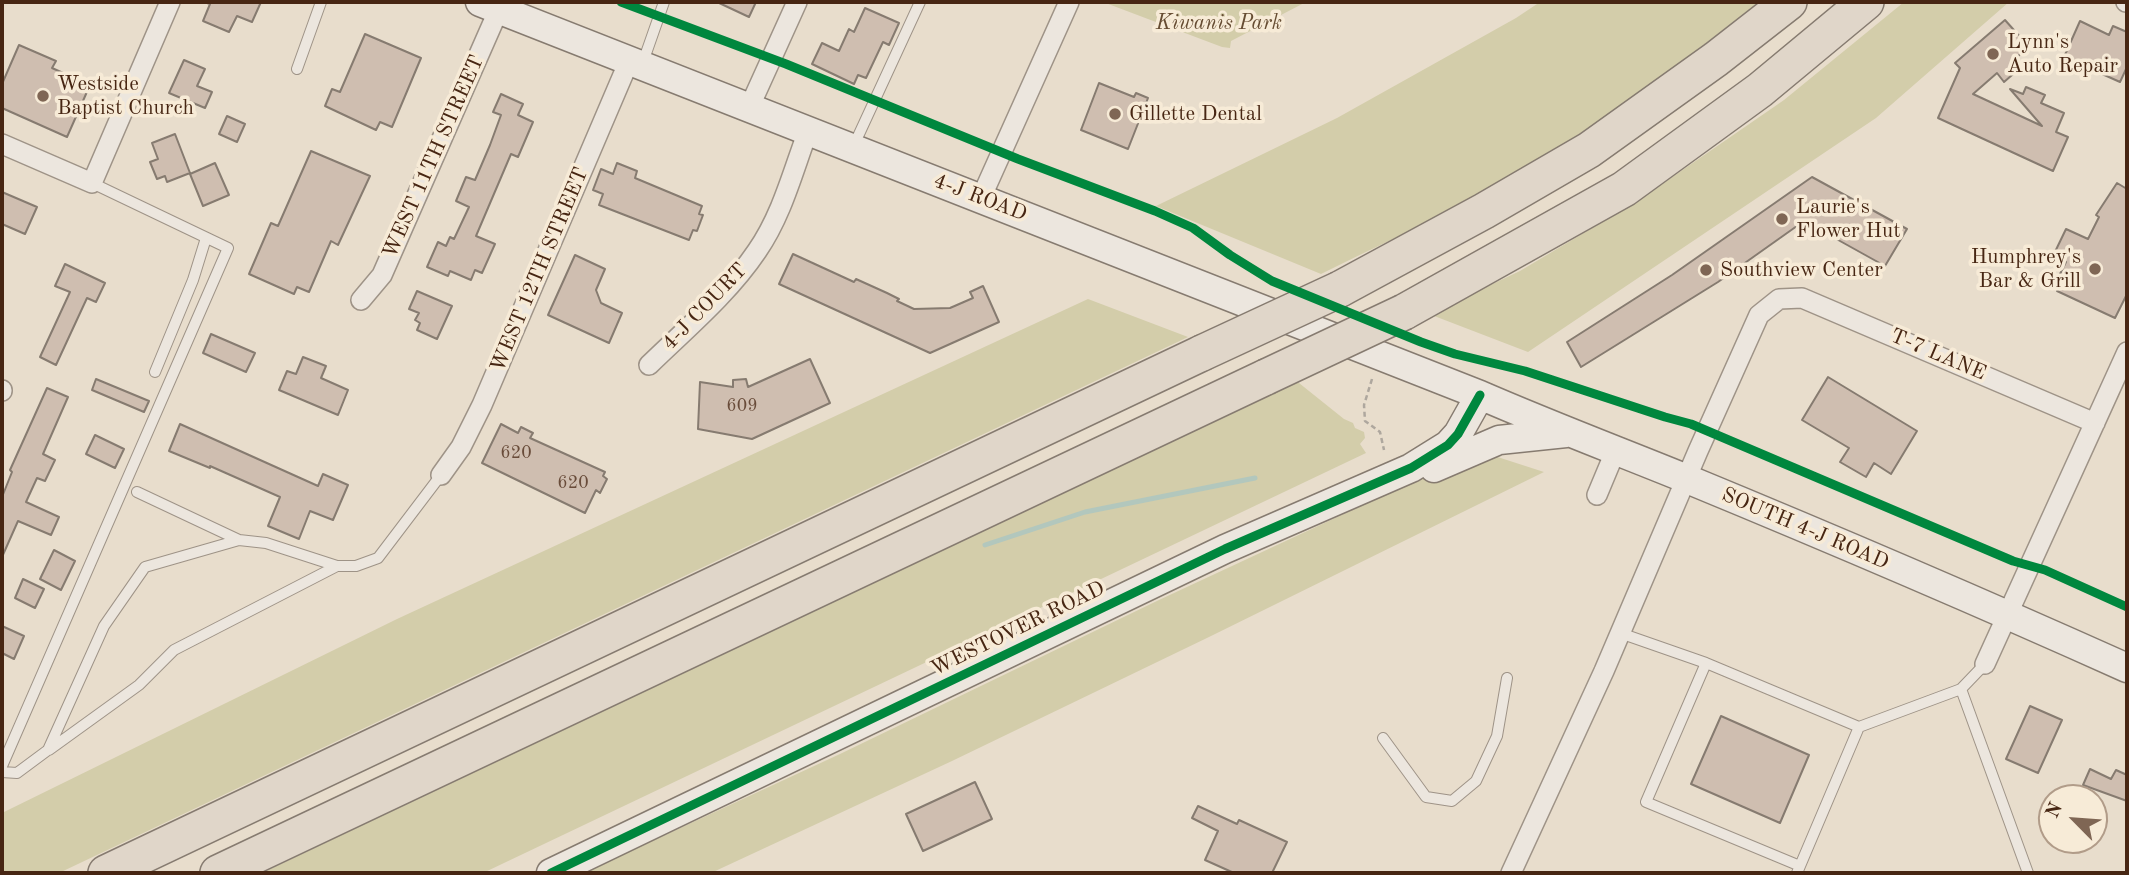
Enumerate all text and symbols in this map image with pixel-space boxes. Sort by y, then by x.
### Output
park label: Kiwanis Park [1156,10,1282,36]
place label: Lynn's Auto Repair [2007,29,2118,79]
marker: Lynn's Auto Repair [1985,46,2001,62]
street label: WEST 11TH STREET [378,52,490,262]
place label: Westside Baptist Church [57,71,194,121]
marker: Westside Baptist Church [35,88,51,104]
place label: Gillette Dental [1129,101,1262,127]
marker: Gillette Dental [1107,106,1123,122]
street label: WEST 12TH STREET [485,164,595,376]
street label: 4-J ROAD [930,169,1030,227]
place label: Laurie's Flower Hut [1796,194,1900,244]
marker: Laurie's Flower Hut [1774,211,1790,227]
place label: Humphrey's Bar & Grill [1971,244,2081,294]
place label: Southview Center [1720,257,1883,283]
street label: 4-J COURT [657,258,753,356]
marker: Humphrey's Bar & Grill [2087,261,2103,277]
marker: Southview Center [1698,262,1714,278]
street label: T-7 LANE [1886,324,1990,386]
house number: 609 [726,395,758,417]
house number: 620 [500,442,532,464]
house number: 620 [557,472,589,494]
street label: SOUTH 4-J ROAD [1718,482,1892,576]
street label: WESTOVER ROAD [927,576,1109,682]
north arrow [2038,784,2108,854]
text: N [2044,800,2067,821]

